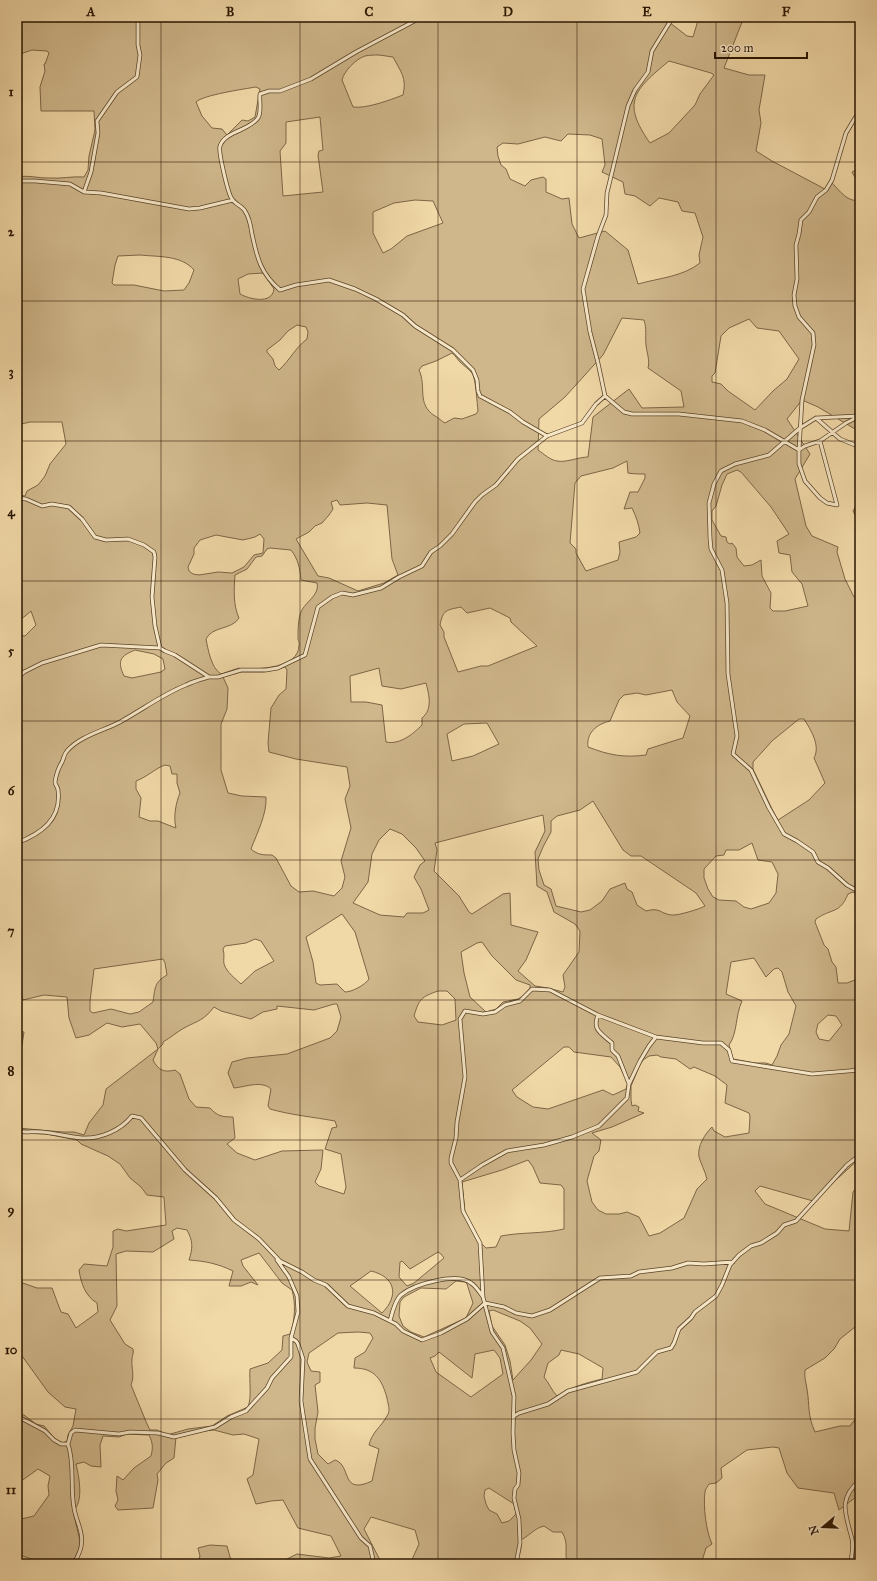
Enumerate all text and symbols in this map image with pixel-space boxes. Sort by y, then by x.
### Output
text: A [86,4,96,20]
text: B [226,4,235,20]
text: C [365,4,374,20]
text: D [503,4,513,20]
text: E [642,4,652,20]
text: F [782,4,791,20]
scale bar [715,34,807,60]
text: 200 m [721,41,754,55]
text: 1 [8,84,14,100]
text: 2 [8,224,15,240]
text: 3 [8,364,14,380]
text: 4 [7,504,15,520]
text: 5 [8,643,15,659]
text: 6 [8,783,16,799]
text: 7 [8,923,15,939]
text: 8 [8,1063,15,1079]
text: 9 [8,1202,15,1218]
text: 10 [5,1342,18,1358]
text: 11 [6,1482,16,1498]
north arrow [803,1507,843,1547]
text: N [806,1523,822,1537]

